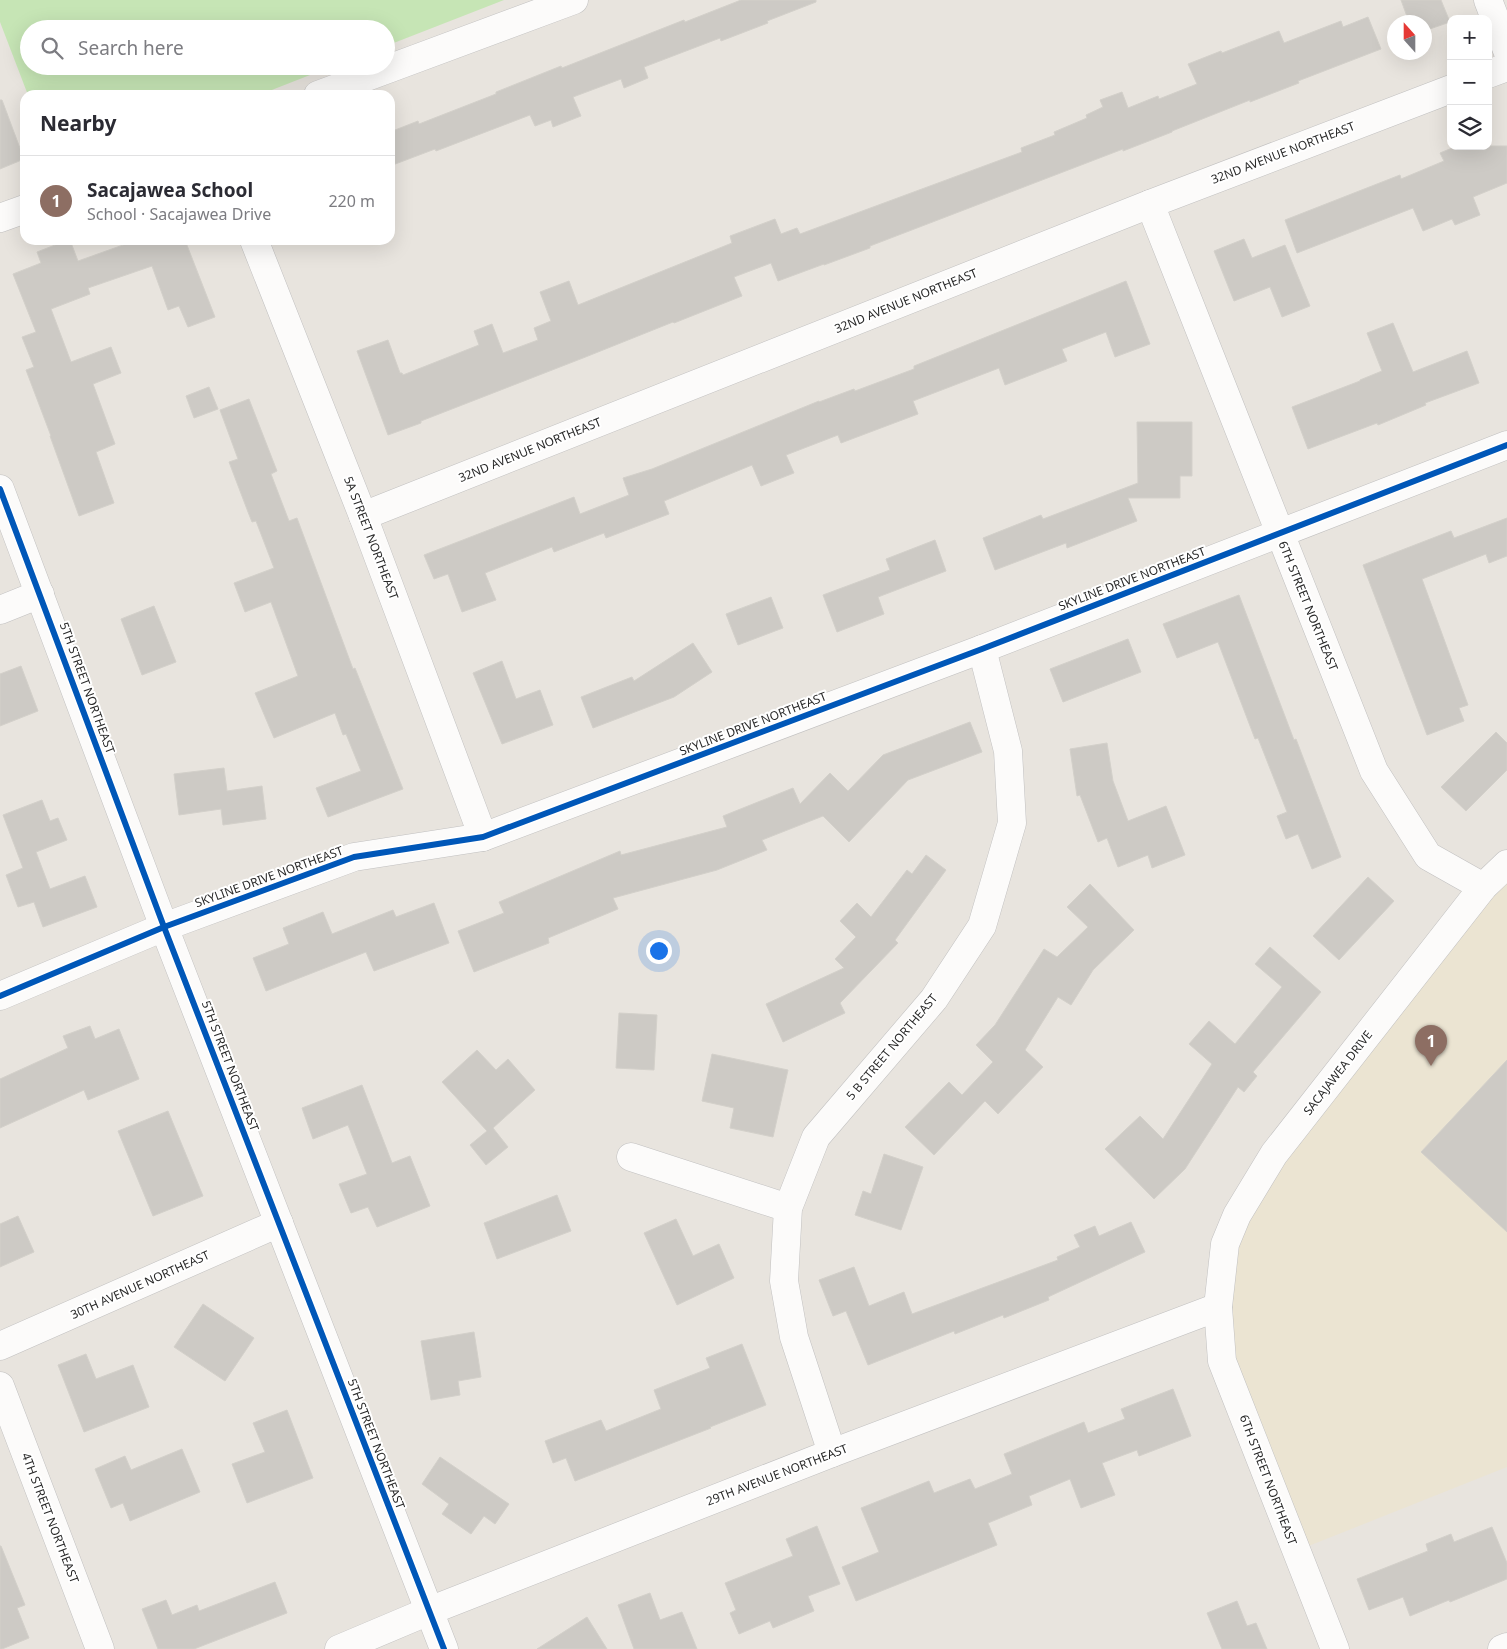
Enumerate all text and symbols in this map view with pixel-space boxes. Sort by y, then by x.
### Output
north arrow [1387,15,1432,60]
map controls [1447,15,1492,150]
button: + [1447,15,1492,60]
search box [20,20,395,75]
icon: search [38,34,66,62]
text: Search here [78,35,184,61]
button: − [1447,60,1492,105]
button: layers [1447,105,1492,150]
text: Nearby [40,109,116,137]
street label: 32ND AVENUE NORTHEAST [1209,117,1357,188]
text: Sacajawea School [87,177,253,203]
text: 1 [51,190,61,212]
text: 220 m [328,190,375,212]
text: School · Sacajawea Drive [87,203,271,225]
street label: 32ND AVENUE NORTHEAST [832,264,980,337]
street label: 32ND AVENUE NORTHEAST [456,413,604,486]
street label: 5A STREET NORTHEAST [340,474,403,602]
street label: 6TH STREET NORTHEAST [1275,538,1342,674]
street label: SKYLINE DRIVE NORTHEAST [1056,542,1208,615]
street label: 5TH STREET NORTHEAST [56,620,119,756]
street label: SKYLINE DRIVE NORTHEAST [677,687,829,760]
street label: SKYLINE DRIVE NORTHEAST [192,842,346,911]
your location [646,938,672,964]
street label: 5 B STREET NORTHEAST [842,990,941,1103]
street label: 5TH STREET NORTHEAST [198,998,263,1134]
pin: 1 [1415,1025,1447,1066]
street label: SACAJAWEA DRIVE [1299,1027,1376,1119]
street label: 30TH AVENUE NORTHEAST [68,1246,212,1323]
street label: 5TH STREET NORTHEAST [344,1376,409,1512]
street label: 6TH STREET NORTHEAST [1236,1412,1301,1548]
street label: 29TH AVENUE NORTHEAST [704,1440,850,1509]
street label: 4TH STREET NORTHEAST [18,1450,83,1586]

